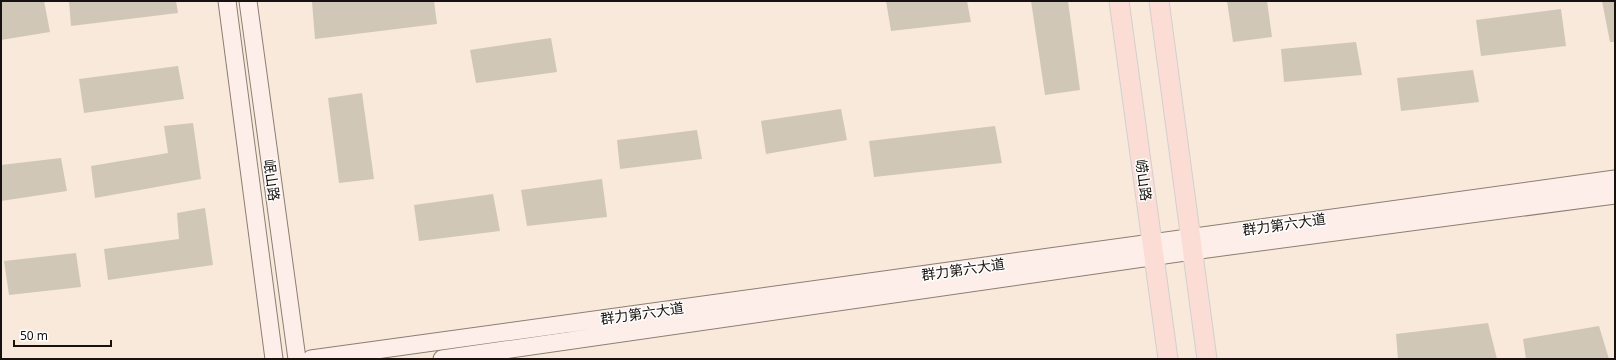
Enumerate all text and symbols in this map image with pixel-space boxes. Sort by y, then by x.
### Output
street label: 岷山路 [260,158,284,202]
street label: 崂山路 [1132,158,1156,202]
street label: 群力第六大道 [1241,209,1327,239]
street label: 群力第六大道 [920,254,1006,284]
street label: 群力第六大道 [599,298,685,328]
scale bar [14,322,111,348]
text: 50 m [20,327,48,344]

